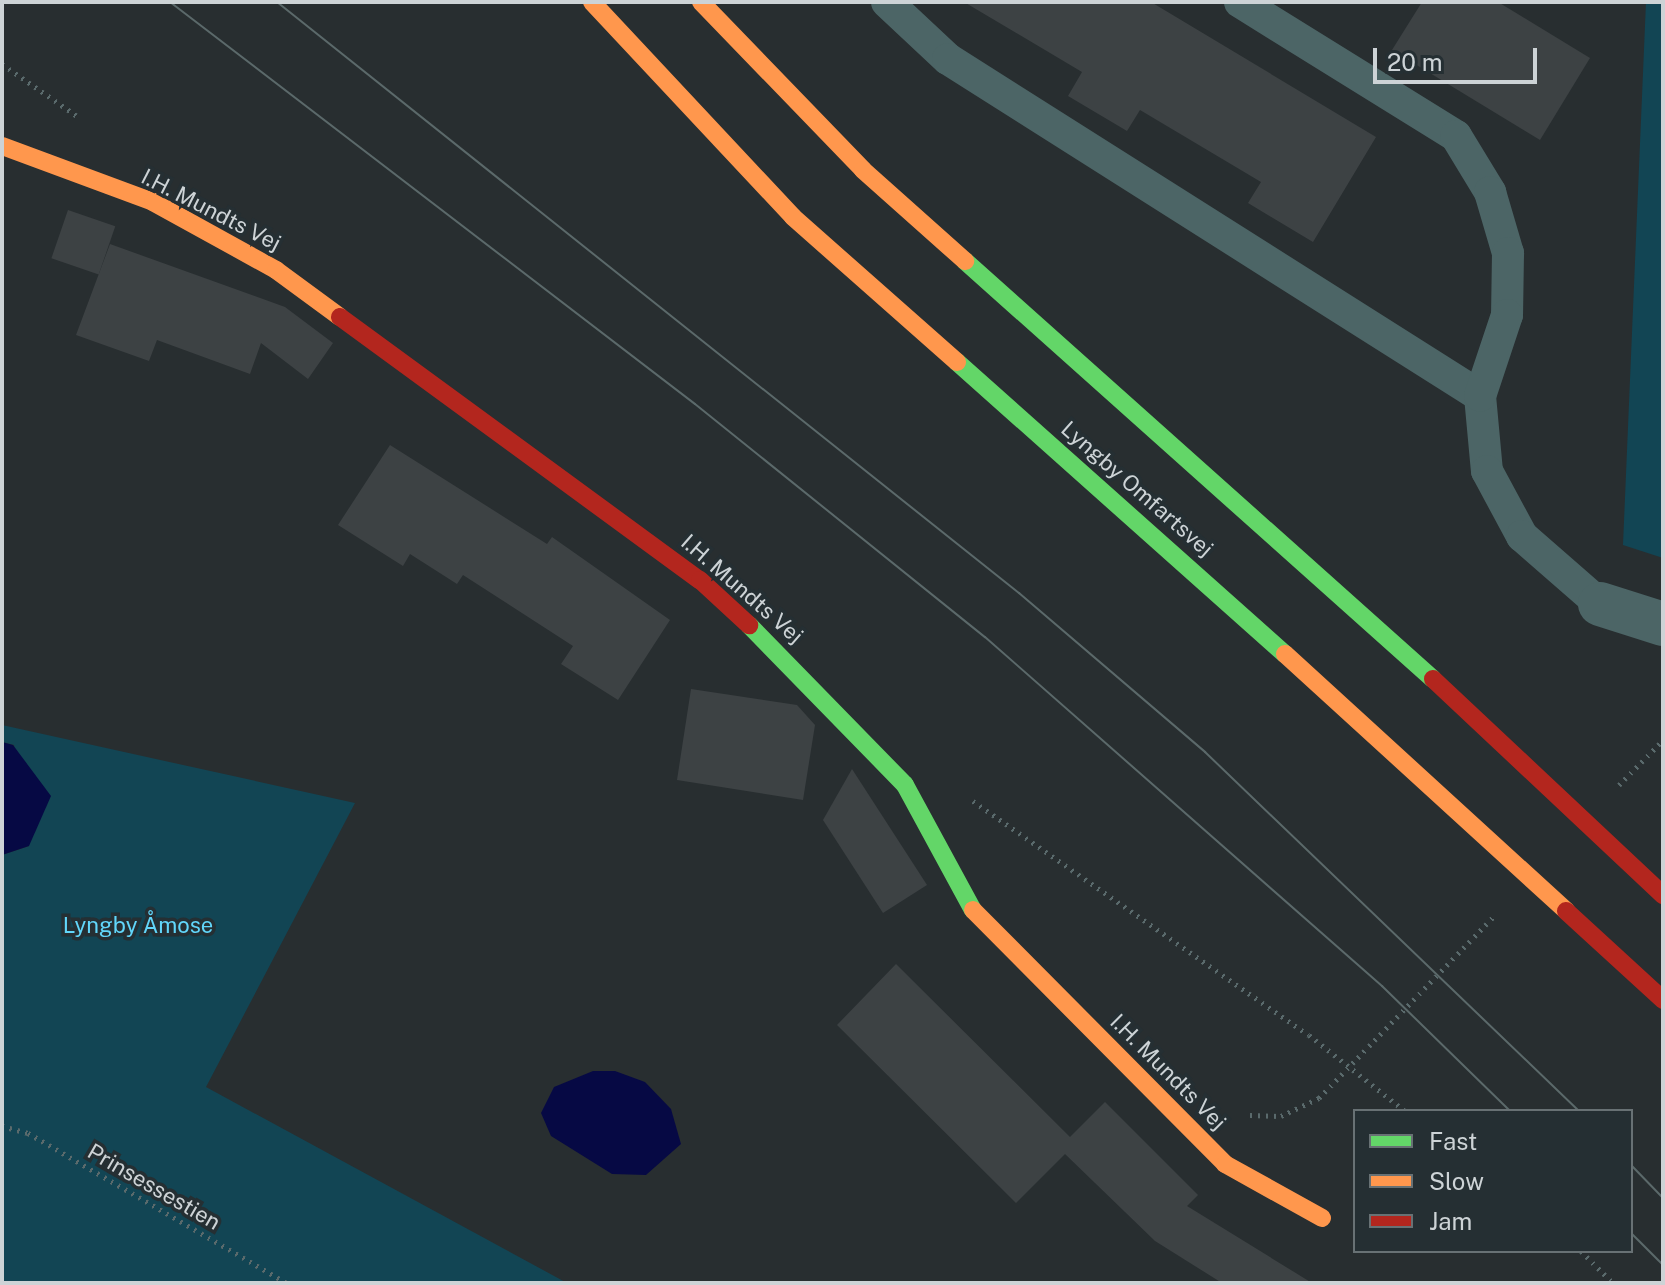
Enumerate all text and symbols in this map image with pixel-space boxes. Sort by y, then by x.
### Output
scale bar [1377,32,1541,82]
text: 20 m [1387,48,1443,76]
street label: I.H. Mundts Vej [137,163,285,257]
street label: Lyngby Omfartsvej [1056,416,1218,562]
street label: I.H. Mundts Vej [675,529,809,649]
park label: Lyngby Åmose [63,913,213,939]
street label: I.H. Mundts Vej [1104,1008,1232,1136]
legend [1353,1109,1633,1253]
text: Fast [1429,1127,1477,1155]
street label: Prinsessestien [83,1138,225,1236]
text: Slow [1429,1167,1484,1195]
text: Jam [1429,1207,1472,1235]

